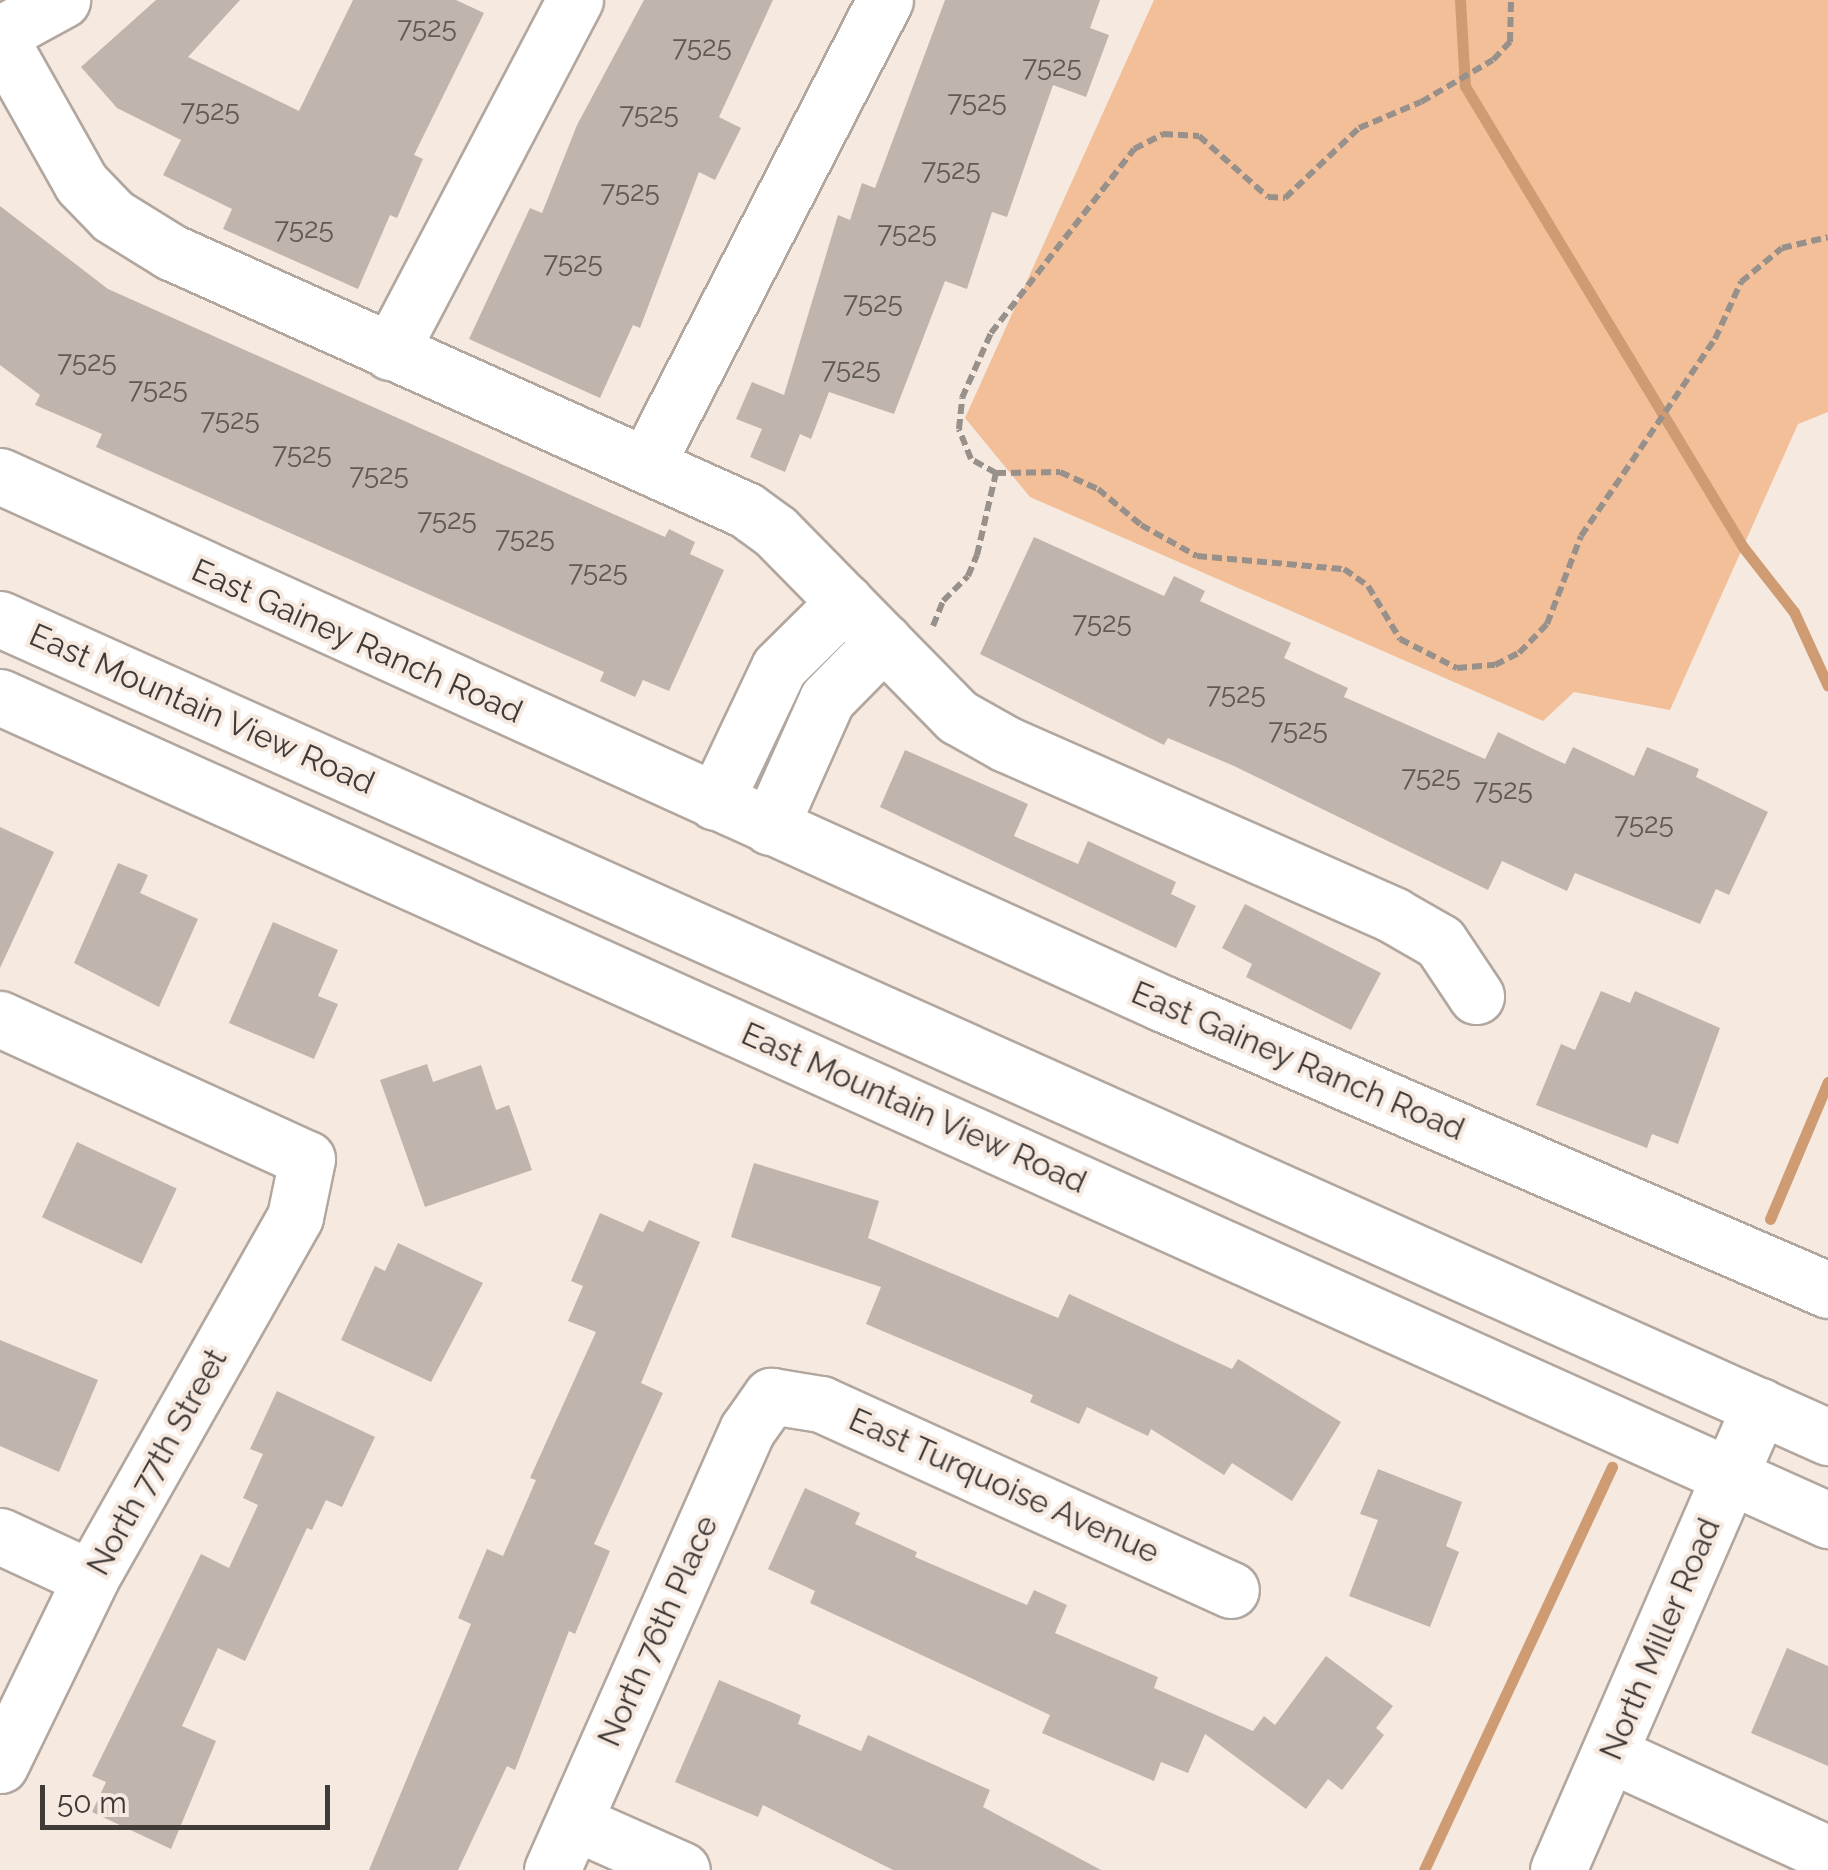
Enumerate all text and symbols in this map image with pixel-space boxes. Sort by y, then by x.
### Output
house number: 7525 [397,11,457,45]
house number: 7525 [672,30,732,64]
house number: 7525 [1022,50,1082,84]
house number: 7525 [947,85,1007,119]
house number: 7525 [180,94,240,128]
house number: 7525 [619,97,679,131]
house number: 7525 [921,153,981,187]
house number: 7525 [600,175,660,209]
house number: 7525 [274,212,334,246]
house number: 7525 [877,216,937,250]
house number: 7525 [543,246,603,280]
house number: 7525 [843,286,903,320]
house number: 7525 [57,345,117,379]
house number: 7525 [821,352,881,386]
house number: 7525 [128,372,188,406]
house number: 7525 [200,403,260,437]
house number: 7525 [272,437,332,471]
house number: 7525 [349,458,409,492]
house number: 7525 [417,503,477,537]
house number: 7525 [495,521,555,555]
street label: East Gainey Ranch Road [185,550,529,732]
house number: 7525 [568,555,628,589]
house number: 7525 [1072,606,1132,640]
street label: East Mountain View Road [23,615,381,803]
house number: 7525 [1206,677,1266,711]
house number: 7525 [1268,713,1328,747]
house number: 7525 [1401,760,1461,794]
house number: 7525 [1473,773,1533,807]
house number: 7525 [1614,807,1674,841]
street label: East Gainey Ranch Road [1125,973,1471,1149]
street label: East Mountain View Road [735,1014,1093,1202]
street label: North 77th Street [79,1342,235,1582]
street label: East Turquoise Avenue [842,1400,1166,1572]
street label: North 76th Place [590,1510,726,1752]
street label: North Miller Road [1592,1512,1728,1766]
scale bar [45,1765,335,1827]
text: 50 m [57,1785,127,1820]

